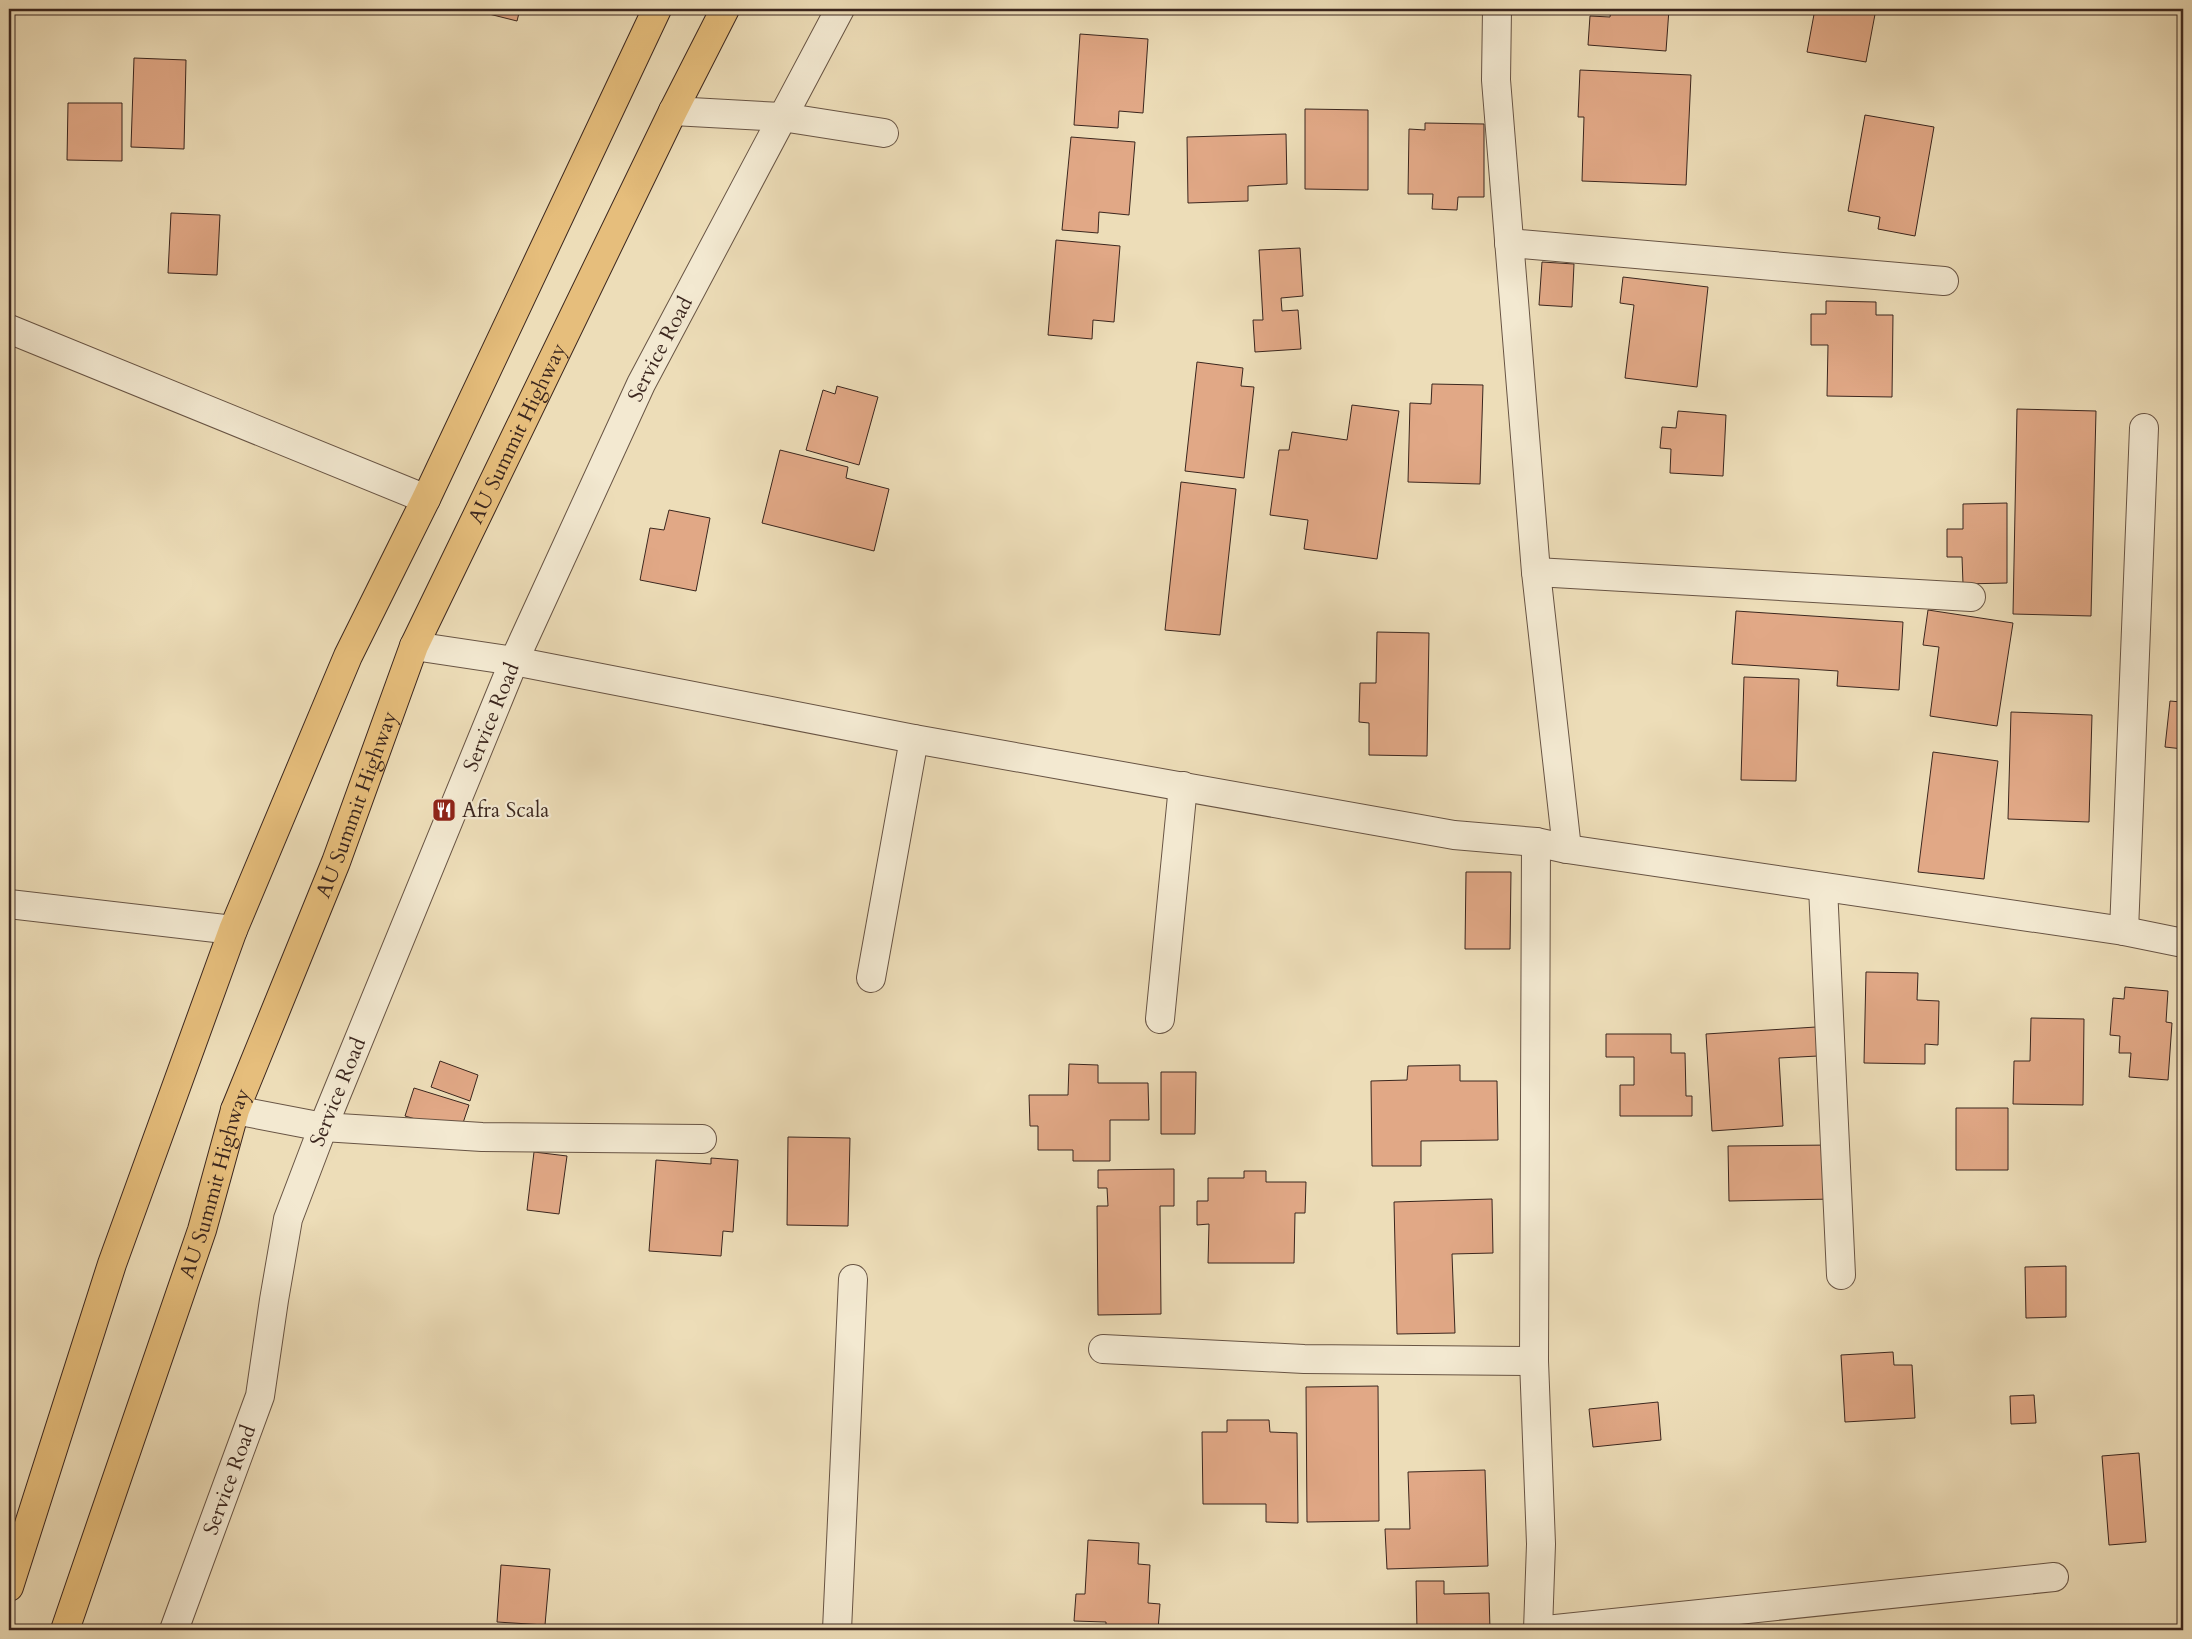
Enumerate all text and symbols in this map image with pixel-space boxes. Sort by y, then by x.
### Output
street label: Service Road [621,291,700,407]
street label: AU Summit Highway [461,338,573,529]
street label: Service Road [456,658,527,776]
street label: AU Summit Highway [309,707,404,903]
place label: Afra Scala [462,796,549,825]
restaurant icon: Afra Scala [431,797,457,823]
street label: Service Road [303,1033,373,1151]
street label: AU Summit Highway [172,1084,257,1283]
street label: Service Road [196,1421,263,1539]

